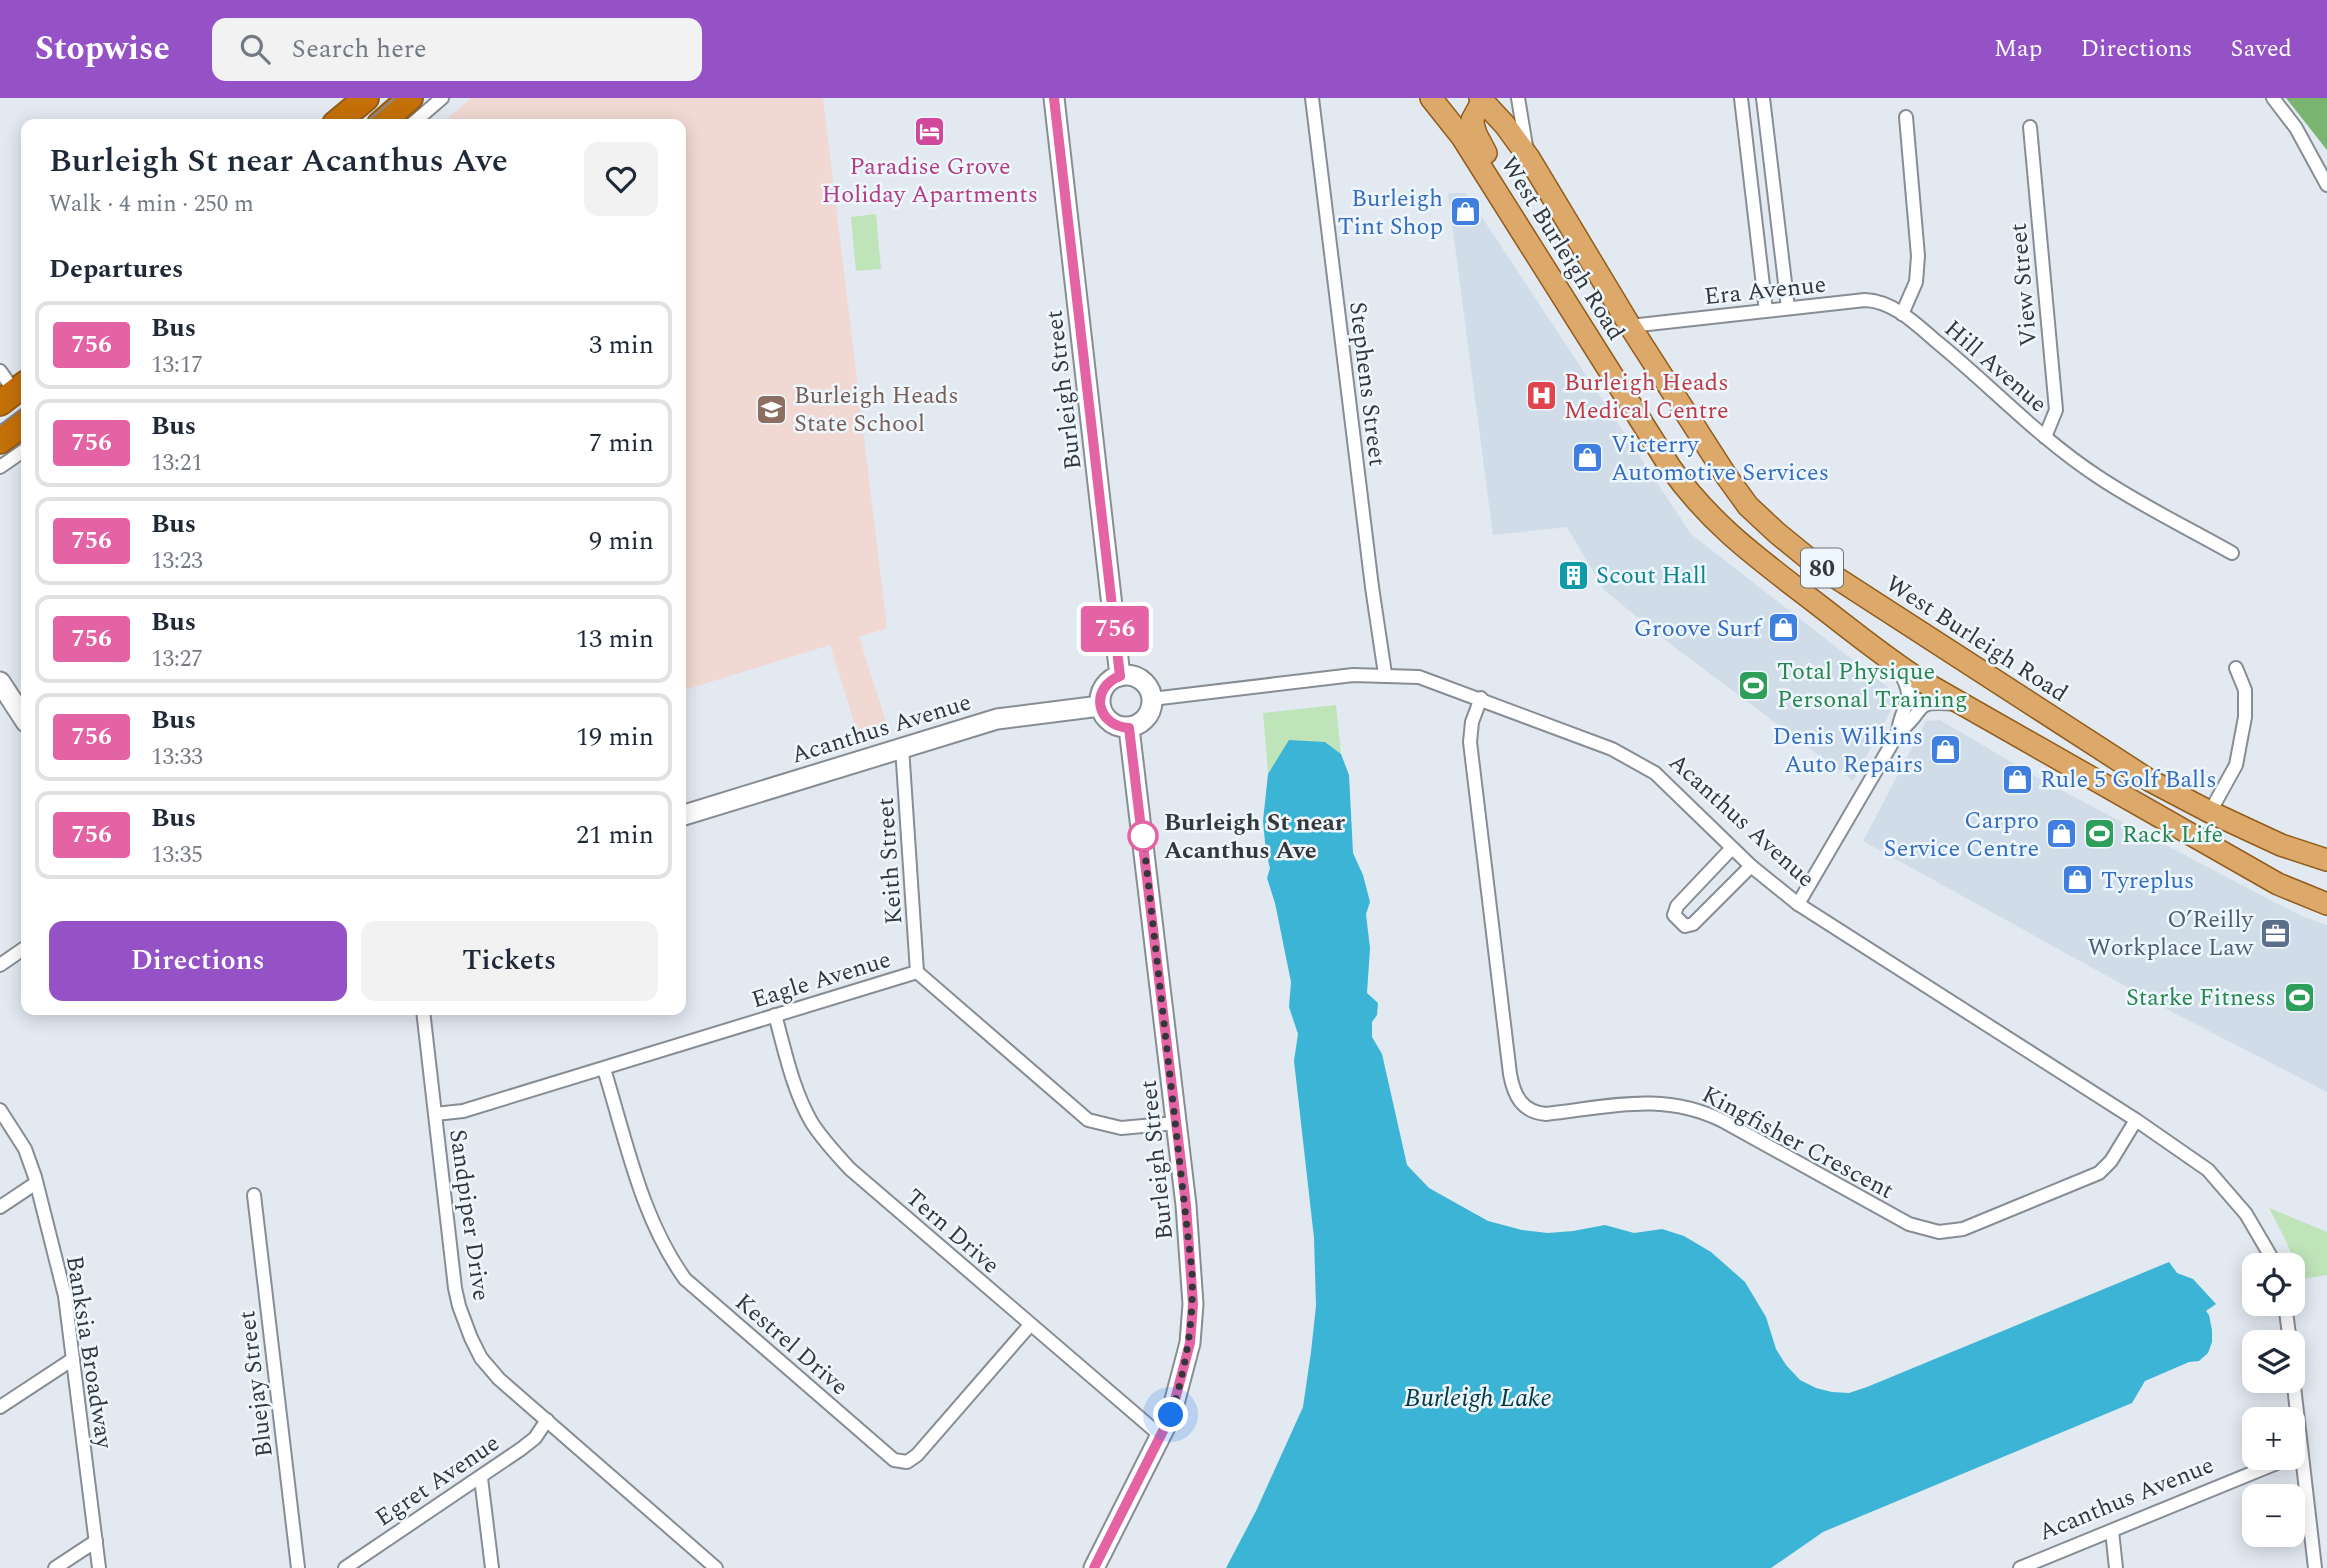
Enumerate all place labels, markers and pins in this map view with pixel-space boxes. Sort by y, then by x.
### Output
hotel icon: Paradise Grove Holiday Apartments [913,115,947,149]
place label: Paradise Grove Holiday Apartments [822,149,1038,213]
place label: Burleigh Tint Shop [1338,181,1443,245]
shop icon: Burleigh Tint Shop [1449,195,1483,229]
place label: Burleigh Heads Medical Centre [1564,365,1729,429]
place label: Burleigh Heads State School [794,378,959,442]
hospital icon: Burleigh Heads Medical Centre [1524,379,1558,413]
school or university icon: Burleigh Heads State School [754,392,788,426]
place label: Victerry Automotive Services [1611,427,1829,491]
shop icon: Victerry Automotive Services [1571,441,1605,475]
building icon: Scout Hall [1556,558,1590,592]
place label: Scout Hall [1596,558,1707,594]
place label: Groove Surf [1634,611,1763,647]
shop icon: Groove Surf [1767,611,1801,645]
place label: Total Physique Personal Training [1777,654,1968,718]
sports icon: Total Physique Personal Training [1737,668,1771,702]
place label: Denis Wilkins Auto Repairs [1772,719,1923,783]
shop icon: Denis Wilkins Auto Repairs [1929,733,1963,767]
shop icon: Rule 5 Golf Balls [2000,762,2034,796]
place label: Rule 5 Golf Balls [2040,762,2217,798]
place label: Carpro Service Centre [1884,803,2039,867]
place label: Burleigh St near Acanthus Ave [1164,805,1346,869]
shop icon: Carpro Service Centre [2045,817,2079,851]
sports icon: Rack Life [2082,817,2116,851]
place label: Rack Life [2122,817,2223,853]
marker: Burleigh St near Acanthus Ave [1128,821,1158,851]
shop icon: Tyreplus [2061,863,2095,897]
place label: Tyreplus [2101,863,2194,899]
place label: O’Reilly Workplace Law [2088,902,2254,966]
office icon: O’Reilly Workplace Law [2259,916,2293,950]
place label: Starke Fitness [2126,980,2276,1016]
sports icon: Starke Fitness [2282,980,2316,1014]

